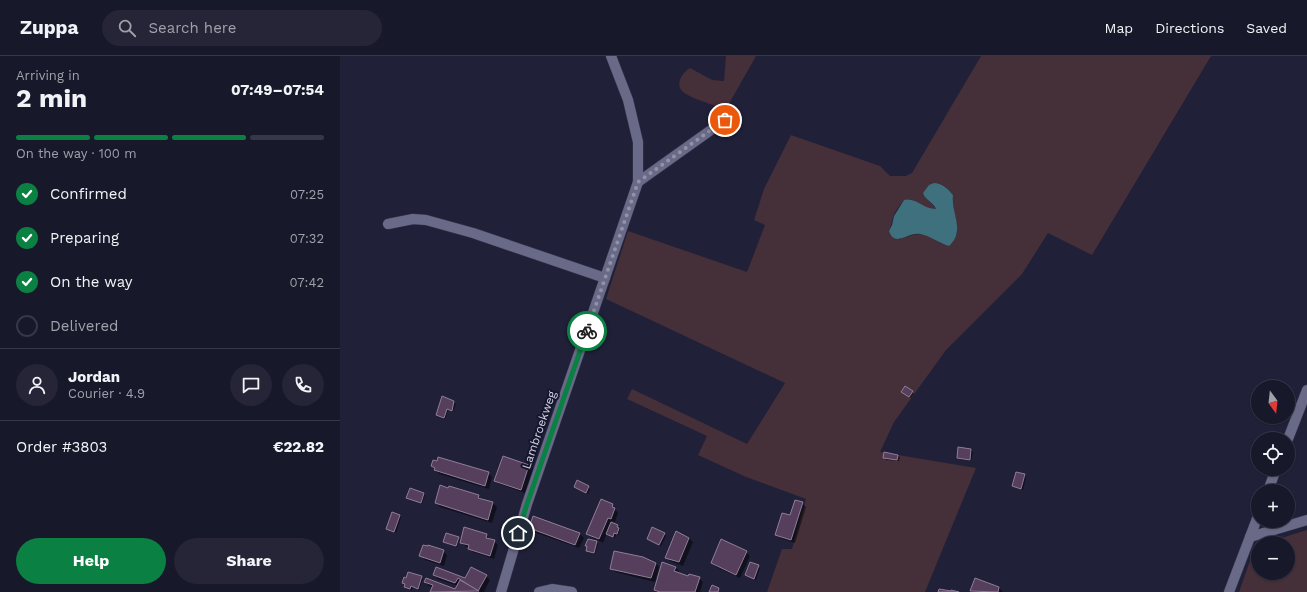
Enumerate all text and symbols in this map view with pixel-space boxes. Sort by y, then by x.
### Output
search box [102,10,382,46]
text: Zuppa [20,16,78,39]
icon: search [116,17,138,39]
text: Search here [148,19,236,37]
text: Map [1105,20,1133,36]
text: Directions [1155,20,1224,36]
text: Saved [1246,20,1287,36]
text: Arriving in [16,68,80,83]
text: 07:49–07:54 [231,81,324,99]
text: 2 min [16,83,87,113]
pin [708,103,742,137]
icon: bag [714,109,736,131]
text: On the way · 100 m [16,146,137,161]
icon: check [16,183,38,205]
text: Confirmed [50,185,127,203]
text: 07:25 [290,187,324,202]
icon: check [16,227,38,249]
text: Preparing [50,229,119,247]
text: 07:32 [290,231,324,246]
icon: check [16,271,38,293]
text: On the way [50,273,132,291]
text: 07:42 [290,275,324,290]
courier [567,311,607,351]
text: Delivered [50,317,118,335]
icon: bike [576,320,598,342]
button: person [16,364,58,406]
button: chat [230,364,272,406]
button: phone [282,364,324,406]
text: Jordan [68,368,120,386]
north arrow [1251,380,1295,424]
map controls [1251,380,1295,580]
text: Courier · 4.9 [68,386,145,401]
street label: Lambroekweg [519,389,559,471]
button: locate [1251,432,1295,476]
text: Order #3803 [16,438,107,456]
text: €22.82 [273,438,324,456]
button: + [1251,484,1295,528]
pin [501,516,535,550]
icon: home [507,522,529,544]
button: − [1251,536,1295,580]
button: Help [16,538,166,584]
button: Share [174,538,324,584]

